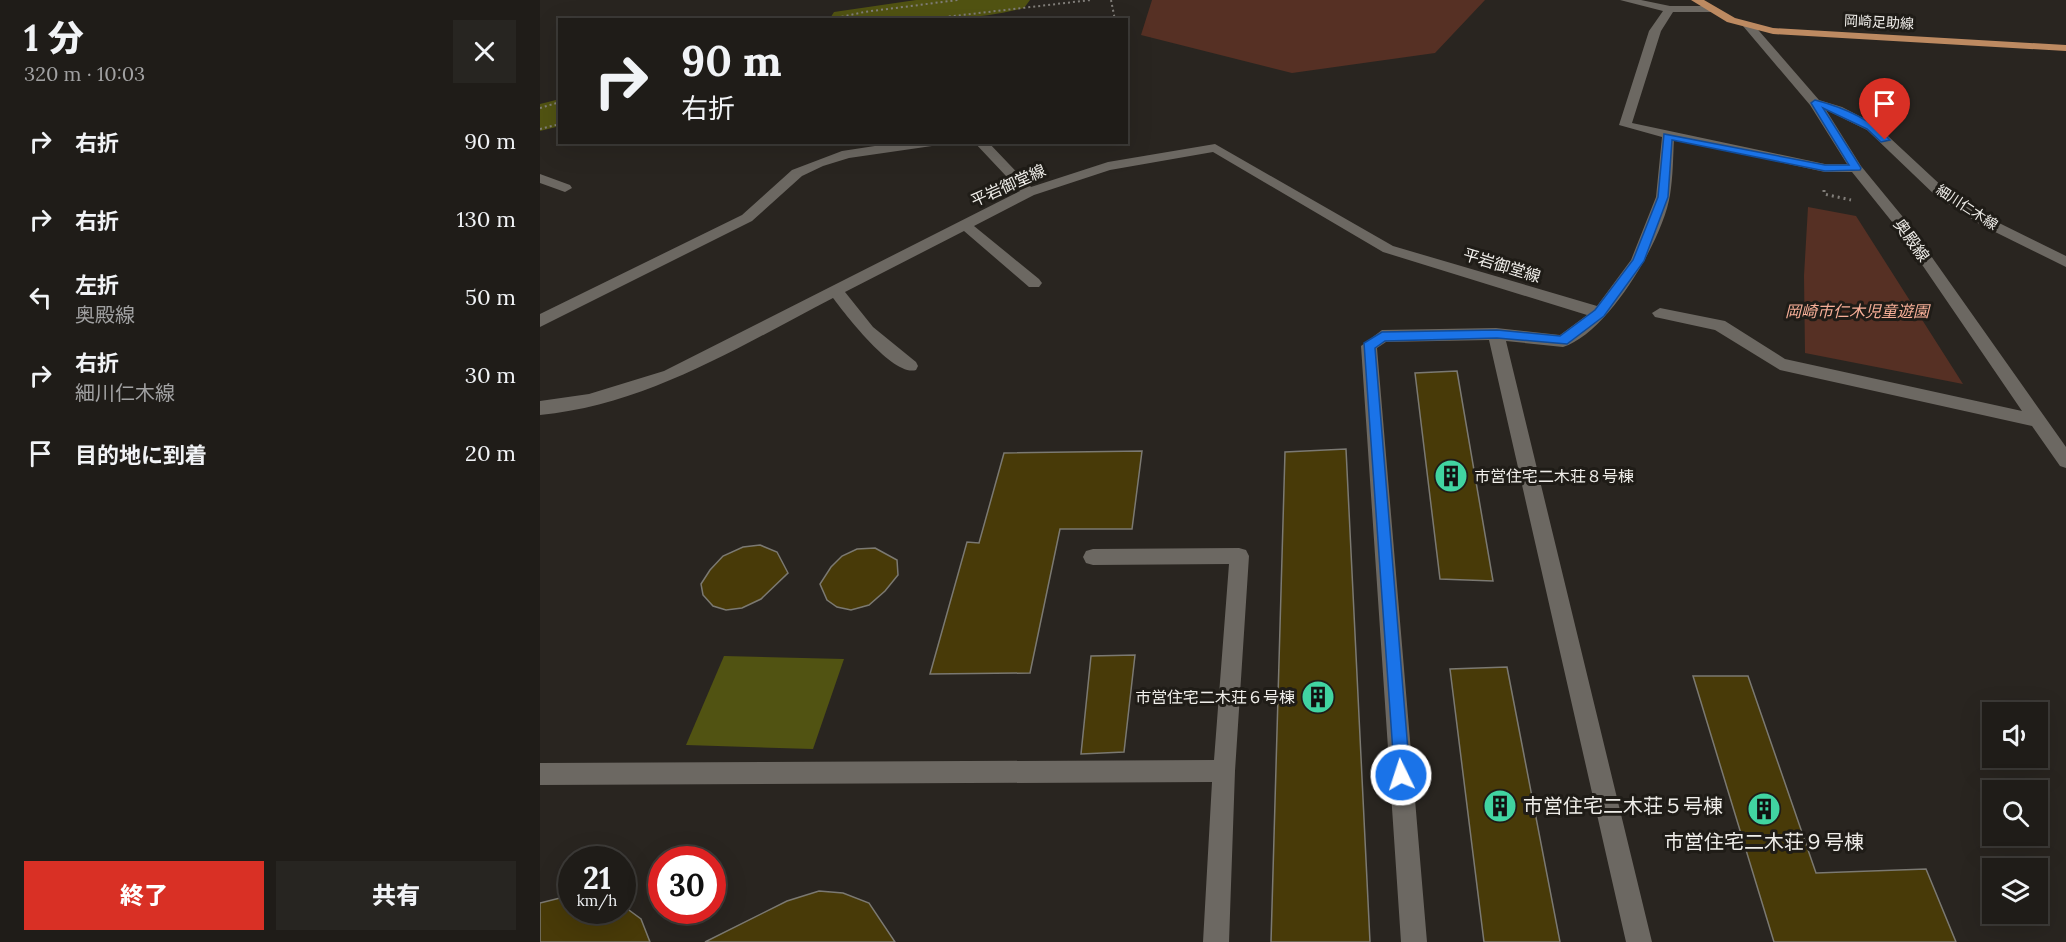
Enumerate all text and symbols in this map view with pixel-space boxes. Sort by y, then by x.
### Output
street label: 岡崎足助線 [1844,11,1914,33]
text: 1 分 [24,15,84,61]
button: close [453,20,516,83]
text: 90 m [681,34,782,88]
icon: right [582,42,660,120]
text: 320 m · 10:03 [24,61,145,86]
pin [1859,78,1910,140]
icon: arrive [1868,87,1901,120]
text: 右折 [681,91,735,125]
icon: right [24,125,57,158]
text: 90 m [464,127,516,155]
text: 右折 [75,129,119,157]
street label: 平岩御堂線 [967,160,1049,210]
street label: 細川仁木線 [1933,180,2001,234]
icon: right [24,203,57,236]
text: 130 m [457,205,516,233]
text: 右折 [75,207,119,235]
street label: 奥殿線 [1890,215,1934,265]
street label: 平岩御堂線 [1461,244,1543,286]
text: 左折 [75,271,119,299]
icon: left [24,281,57,314]
text: 50 m [465,283,516,311]
park label: 岡崎市仁木児童遊園 [1785,301,1931,321]
text: 奥殿線 [75,302,135,327]
text: 右折 [75,349,119,377]
icon: right [24,359,57,392]
text: 30 m [465,361,516,389]
text: 細川仁木線 [75,380,175,405]
icon: arrive [24,437,57,470]
text: 20 m [465,439,516,467]
text: 目的地に到着 [75,441,207,469]
building icon: 市営住宅二木荘８号棟 [1433,458,1469,494]
place label: 市営住宅二木荘８号棟 [1474,466,1634,486]
building icon: 市営住宅二木荘６号棟 [1300,679,1336,715]
place label: 市営住宅二木荘６号棟 [1135,687,1295,707]
map controls [1982,702,2048,924]
button: sound [1982,702,2048,768]
position arrow [1369,743,1433,807]
button: search [1982,780,2048,846]
building icon: 市営住宅二木荘５号棟 [1482,788,1518,824]
building icon: 市営住宅二木荘９号棟 [1746,791,1782,827]
place label: 市営住宅二木荘５号棟 [1523,793,1723,818]
place label: 市営住宅二木荘９号棟 [1664,829,1864,854]
speed limit sign: 30 [648,846,726,924]
button: layers [1982,858,2048,924]
text: 21 [583,859,611,897]
button: 終了 [24,861,264,930]
button: 共有 [276,861,516,930]
text: km/h [577,891,617,910]

